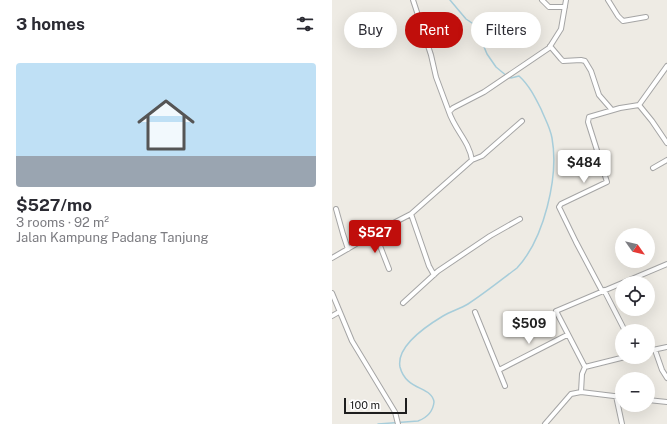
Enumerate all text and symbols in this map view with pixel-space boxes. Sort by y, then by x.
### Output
chip: Buy [344,12,397,48]
chip: Rent [405,12,463,48]
chip: Filters [471,12,541,48]
icon: filters [294,13,316,35]
text: 3 homes [16,14,85,34]
icon: home [130,89,202,161]
pin: $484 [560,150,608,184]
text: $484 [567,155,601,170]
text: $527/mo [16,195,92,215]
text: 3 rooms · 92 m² [16,215,109,230]
pin: $527 [351,220,399,254]
text: $527 [358,225,392,240]
north arrow [615,228,655,268]
map controls [615,228,655,412]
text: Jalan Kampung Padang Tanjung [16,230,209,245]
button: locate [615,276,655,316]
pin: $509 [505,311,553,345]
text: $509 [512,316,546,331]
button: + [615,324,655,364]
button: − [615,372,655,412]
scale bar [344,396,407,415]
text: 100 m [350,399,380,411]

